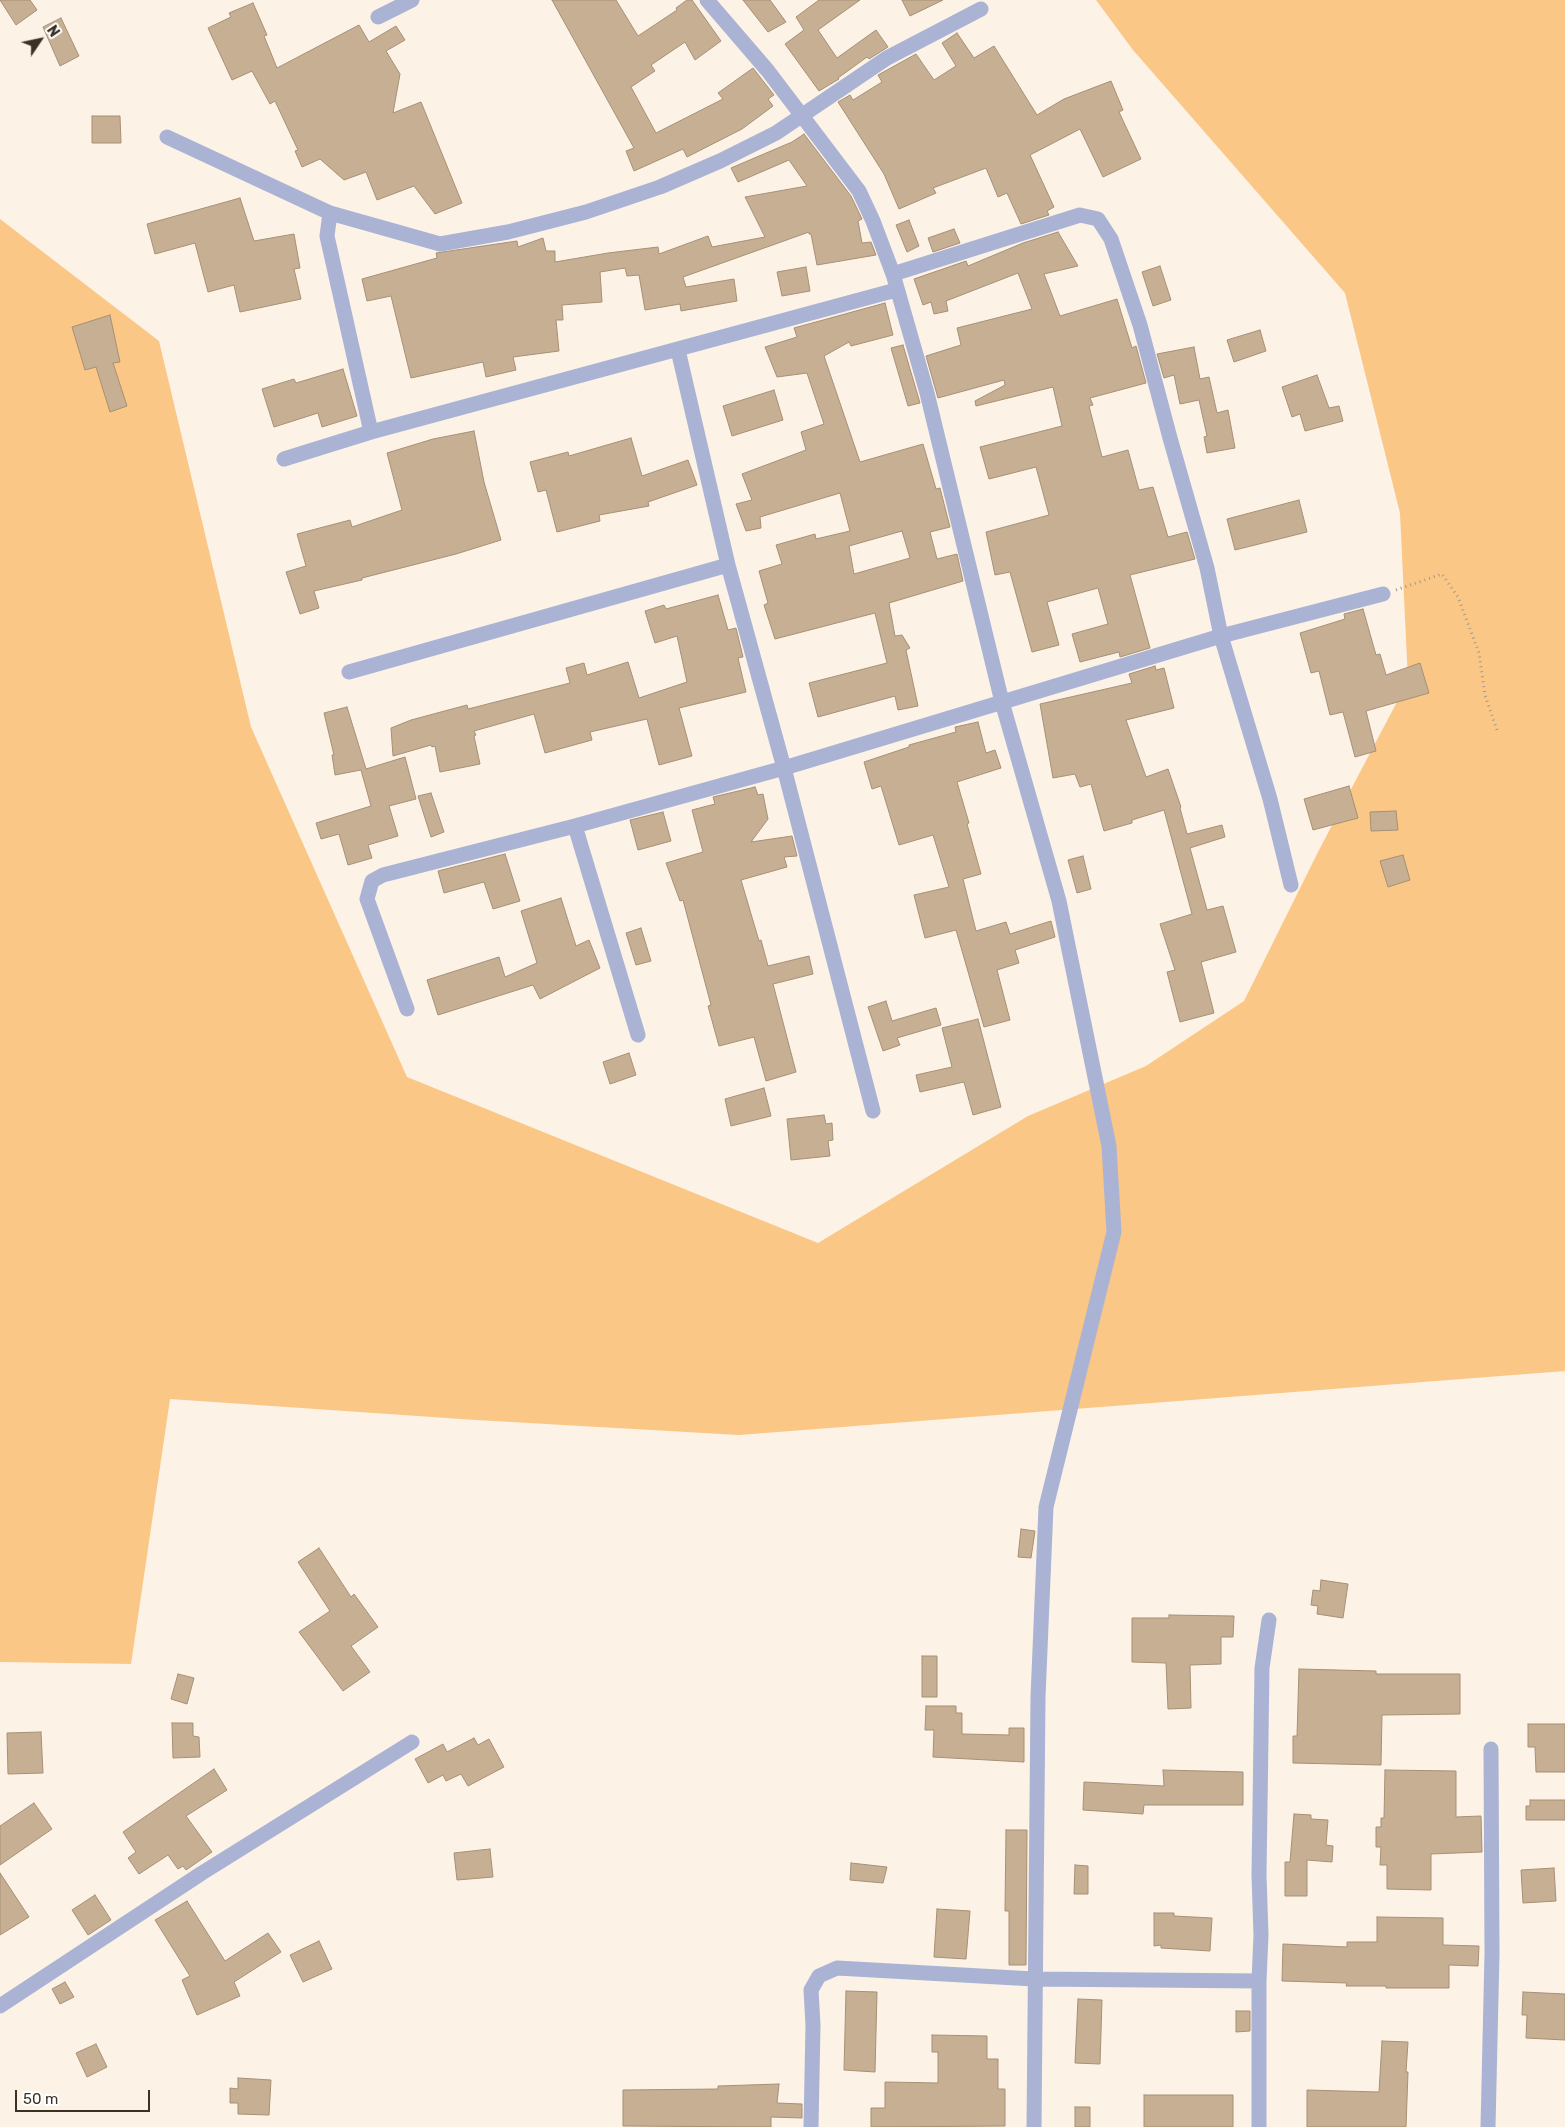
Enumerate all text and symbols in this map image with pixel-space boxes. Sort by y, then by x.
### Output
north arrow [15,15,65,65]
text: N [43,22,63,40]
scale bar [18,2080,152,2112]
text: 50 m [23,2090,58,2108]

